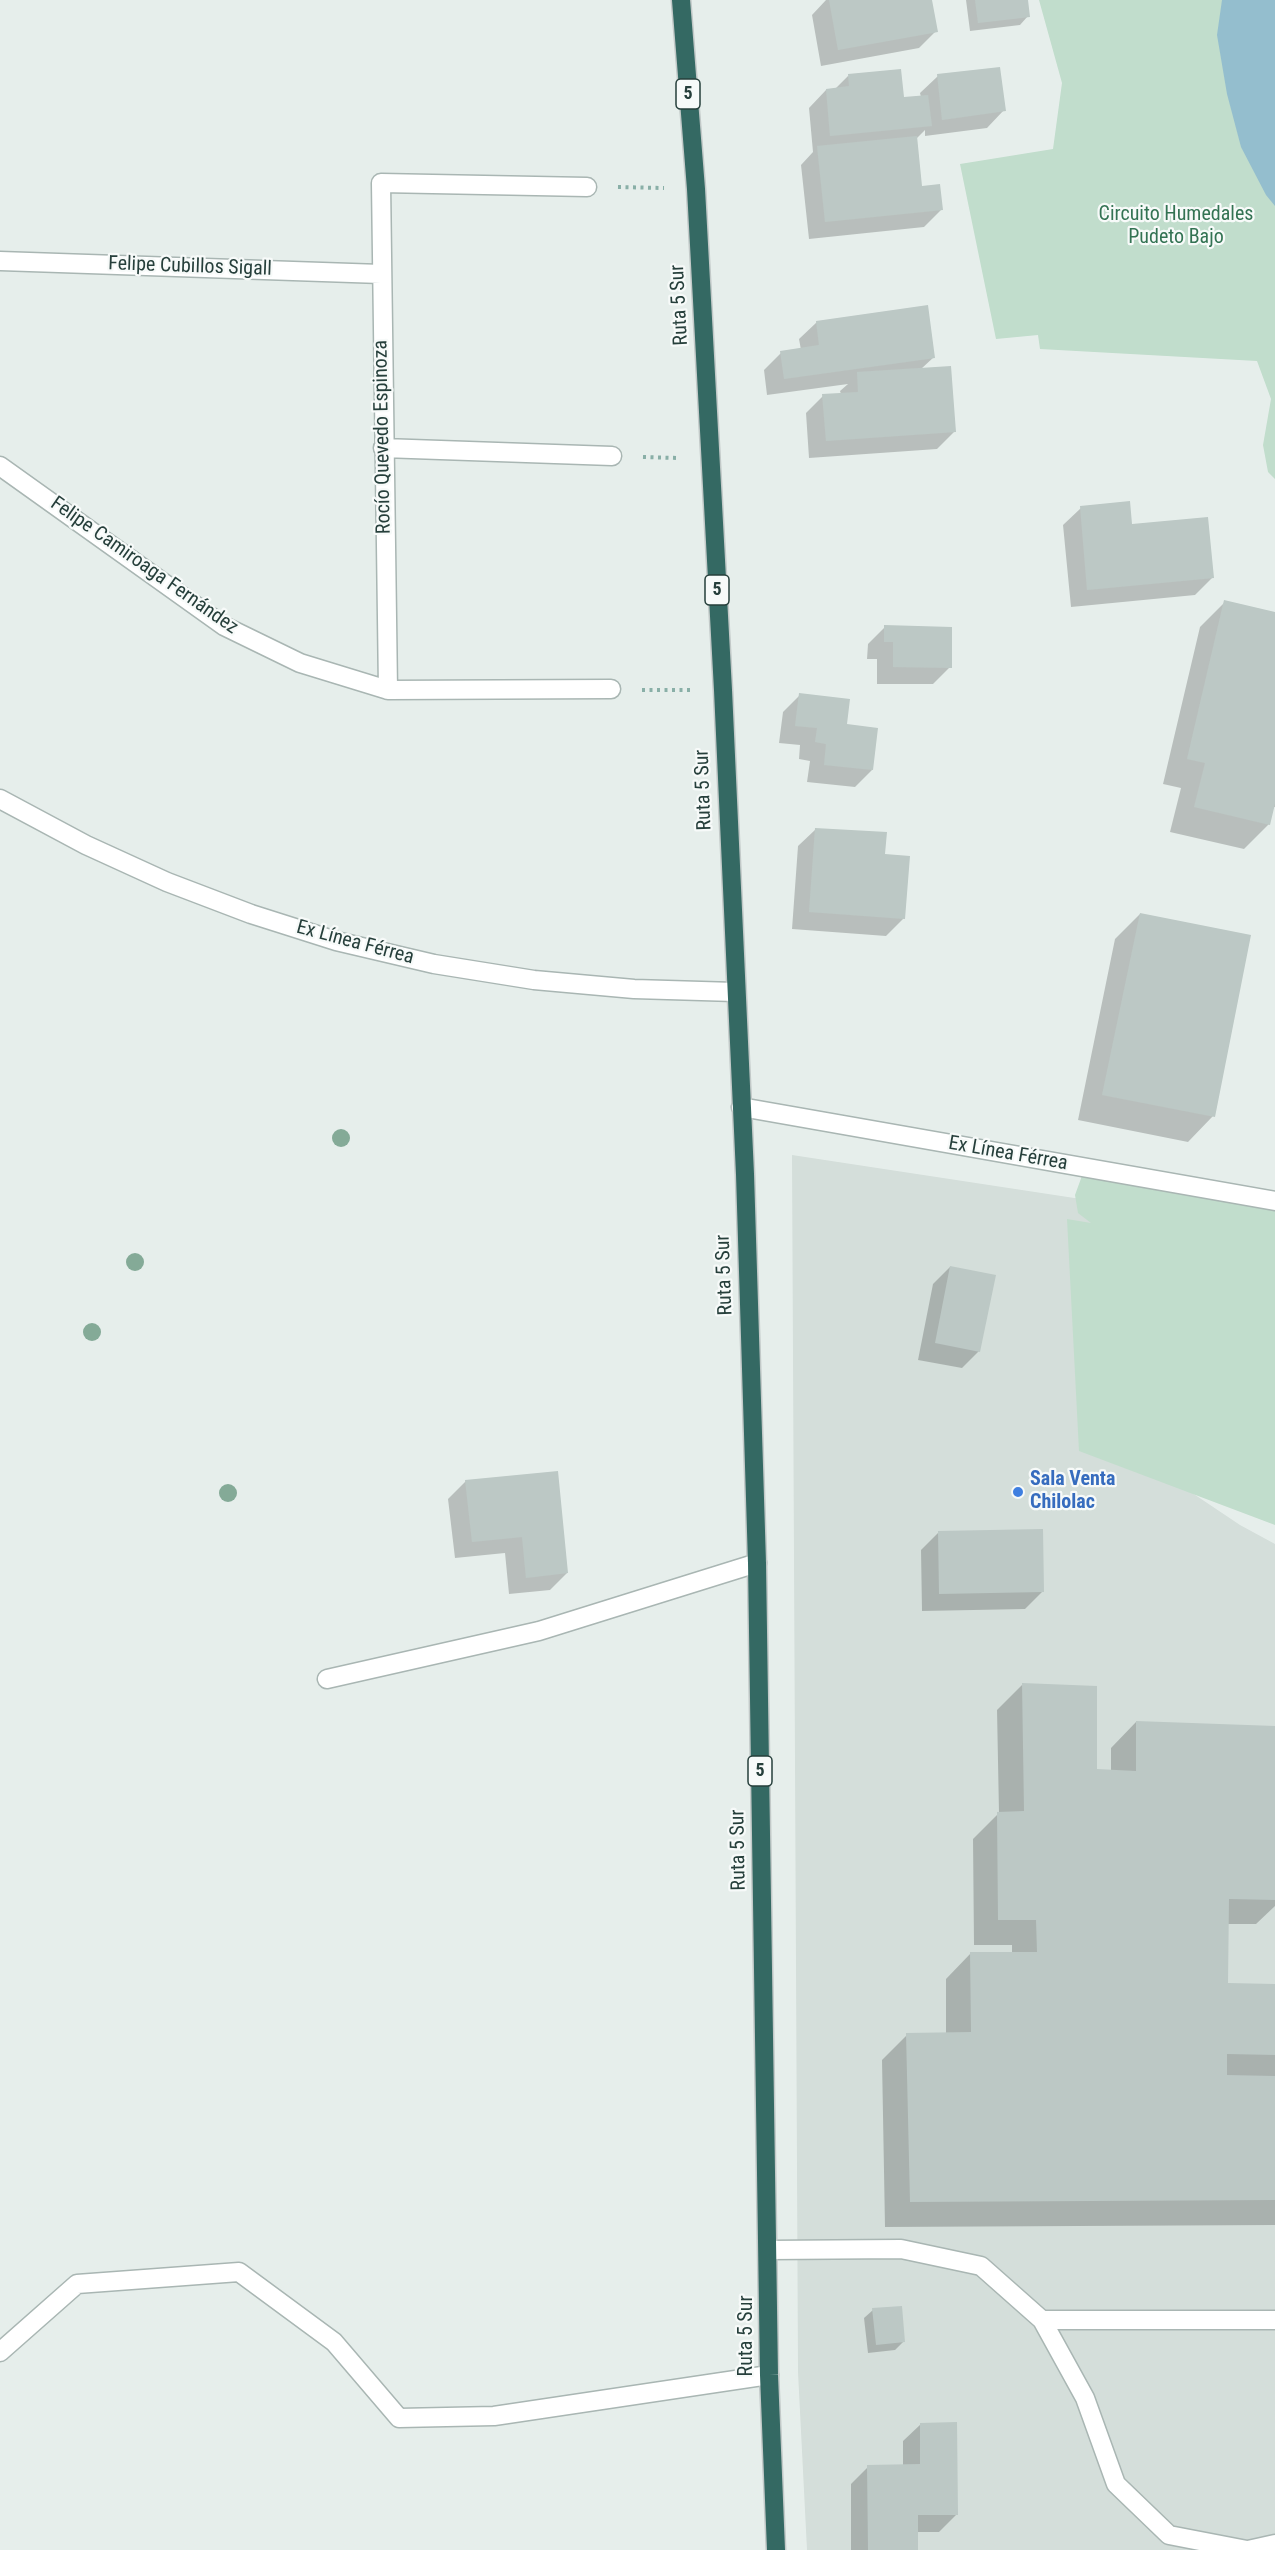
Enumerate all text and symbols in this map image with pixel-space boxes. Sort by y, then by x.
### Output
road number: 5 [676,79,700,109]
park label: Circuito Humedales Pudeto Bajo [1099,203,1253,250]
street label: Felipe Cubillos Sigall [108,252,272,282]
street label: Ruta 5 Sur [666,264,694,346]
street label: Rocío Quevedo Espinoza [369,340,397,534]
street label: Felipe Camiroaga Fernández [45,492,243,640]
road number: 5 [705,575,729,605]
street label: Ruta 5 Sur [691,749,717,831]
street label: Ex Línea Férrea [294,916,416,970]
street label: Ex Línea Férrea [947,1132,1069,1176]
street label: Ruta 5 Sur [712,1234,738,1316]
place label: Sala Venta Chilolac [1030,1468,1115,1515]
marker: Sala Venta Chilolac [1011,1485,1025,1499]
road number: 5 [748,1756,772,1786]
street label: Ruta 5 Sur [726,1809,752,1891]
street label: Ruta 5 Sur [735,2296,759,2376]

